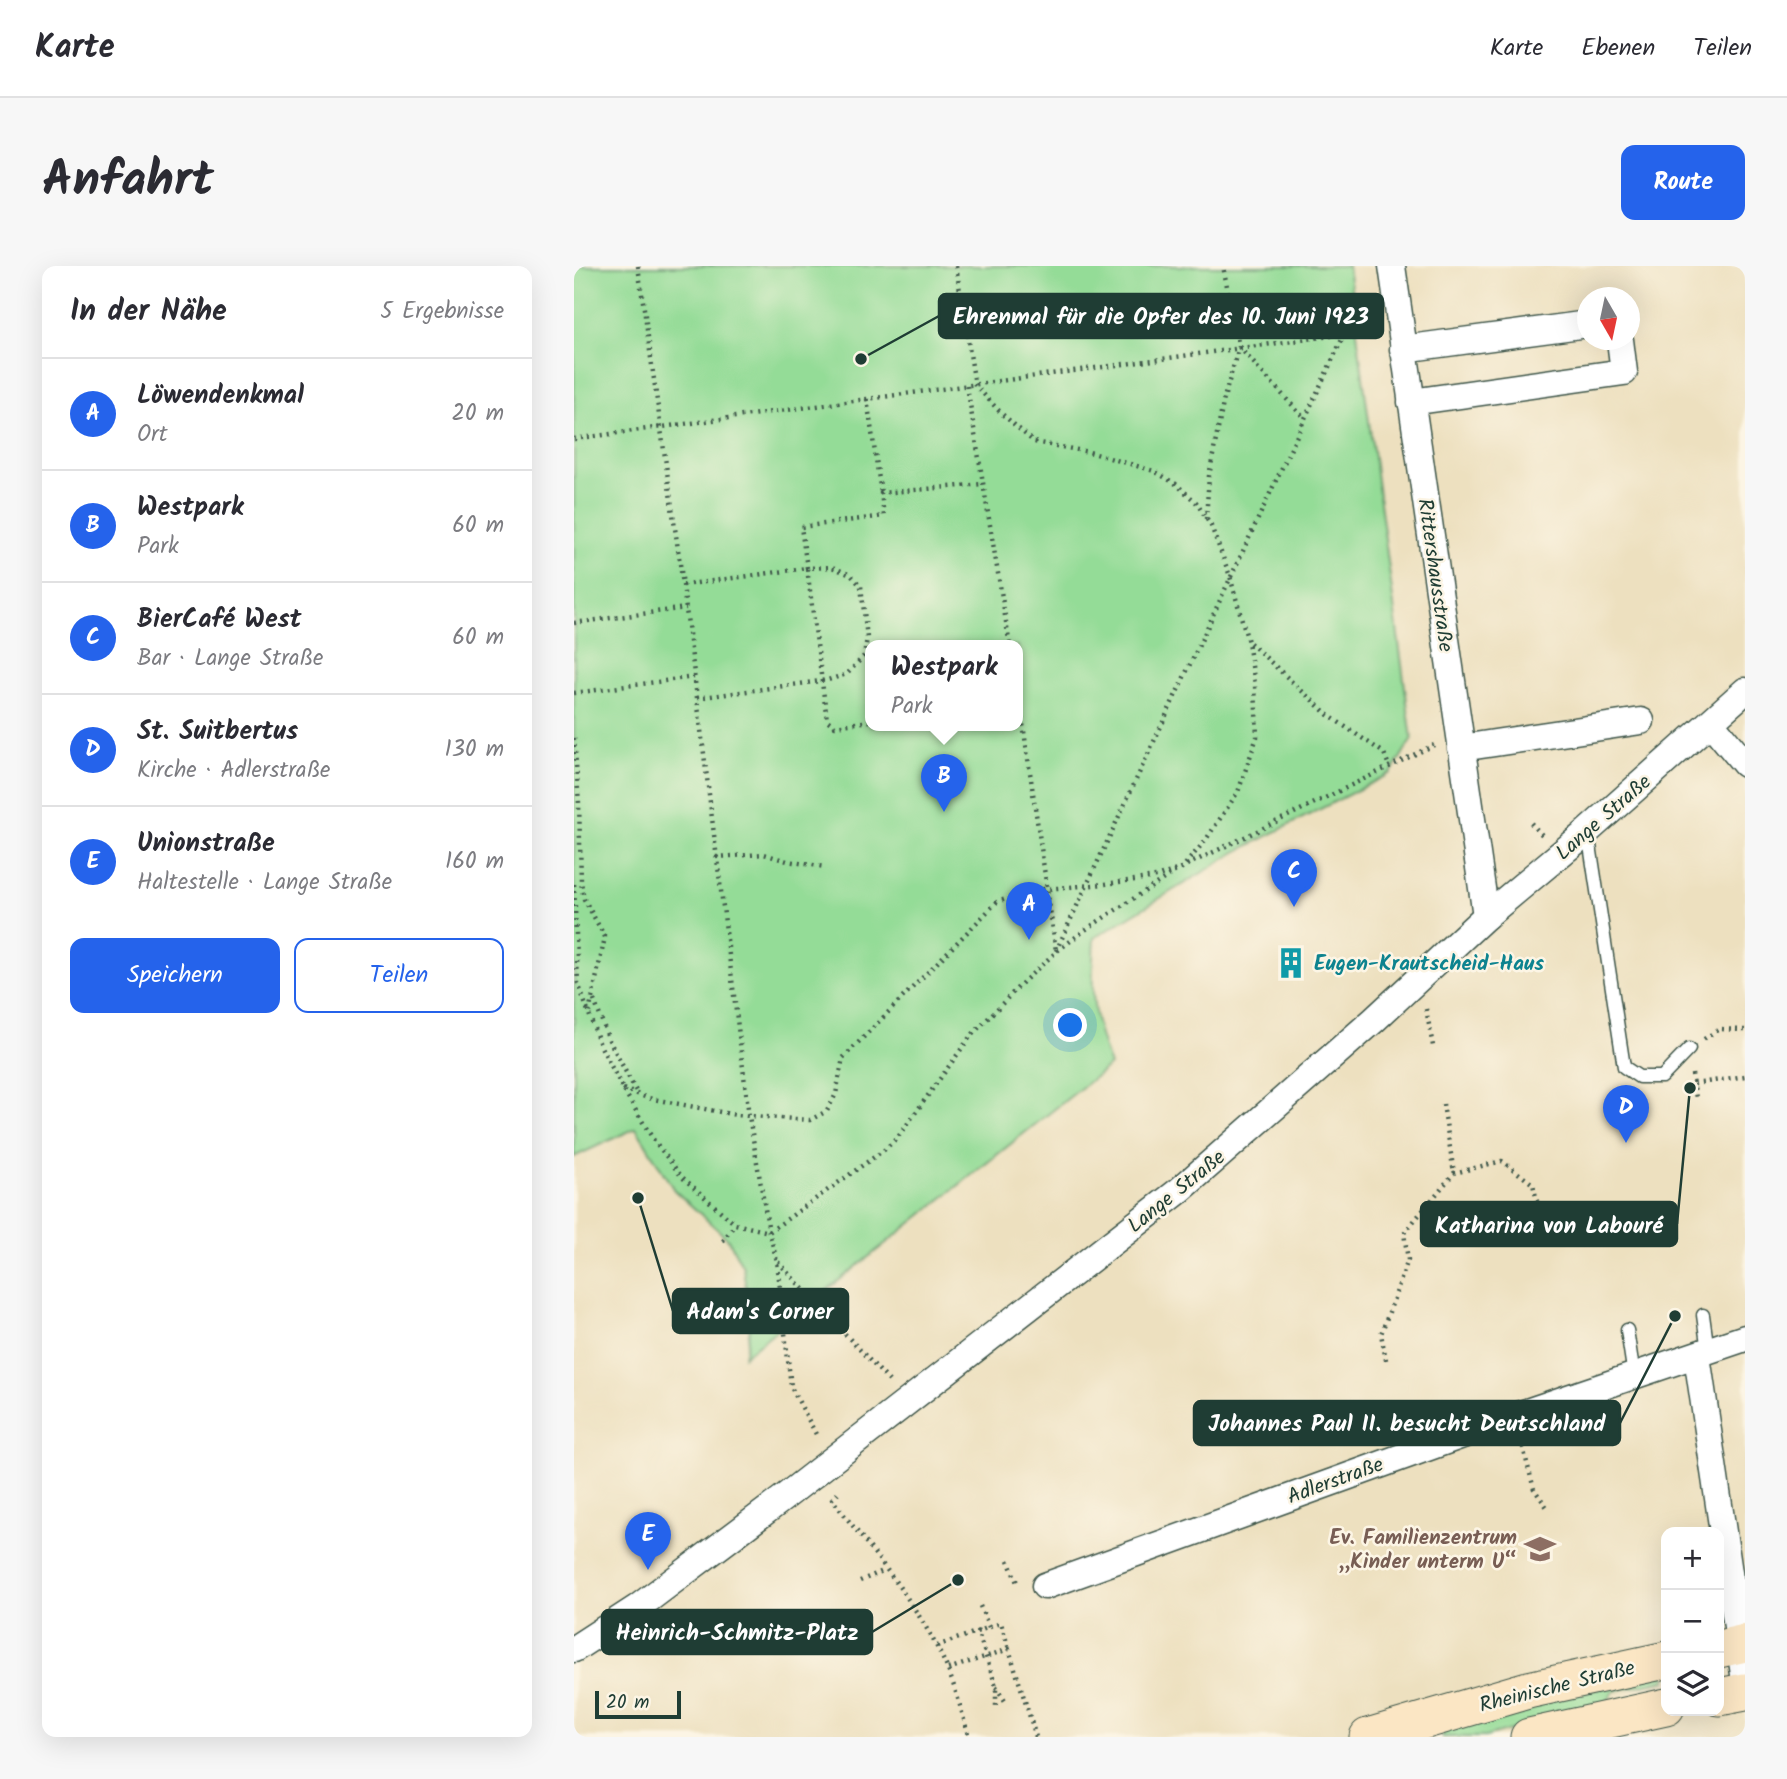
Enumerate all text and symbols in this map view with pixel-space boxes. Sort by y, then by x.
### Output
text: Karte [35,22,115,75]
text: Karte [1490,29,1543,68]
text: Ebenen [1581,29,1655,68]
text: Teilen [1693,29,1752,68]
text: Anfahrt [42,143,214,221]
button: Route [1621,145,1745,220]
north arrow [1577,287,1640,350]
text: In der Nähe [70,288,227,336]
text: 5 Ergebnisse [380,294,504,330]
callout: Ehrenmal für die Opfer des 10. Juni 1923 [939,294,1383,338]
text: Ehrenmal für die Opfer des 10. Juni 1923 [953,300,1369,336]
text: Löwendenkmal [137,375,304,417]
text: A [86,396,100,432]
text: 20 m [452,396,504,432]
text: Ort [137,417,168,453]
text: Westpark [137,487,243,529]
street label: Rittershausstraße [1407,496,1462,655]
text: B [86,508,100,544]
text: 60 m [452,508,504,544]
text: Park [137,529,179,565]
text: BierCafé West [137,599,301,641]
text: C [86,620,100,656]
text: 60 m [452,620,504,656]
popup [865,640,1023,731]
text: Bar · Lange Straße [137,641,323,677]
text: Westpark [891,647,997,689]
text: Park [891,689,932,725]
text: St. Suitbertus [137,711,298,753]
text: D [85,732,101,768]
text: 130 m [445,732,504,768]
text: Kirche · Adlerstraße [137,753,330,789]
pin: B [921,754,967,812]
street label: Lange Straße [1549,767,1660,869]
text: Unionstraße [137,823,275,865]
text: E [87,844,99,880]
text: 160 m [445,844,504,880]
pin: C [1271,849,1317,907]
text: Haltestelle · Lange Straße [137,865,392,901]
pin: A [1006,882,1052,940]
button: Speichern [70,938,280,1013]
button: Teilen [294,938,504,1013]
building icon: Eugen-Krautscheid-Haus [1274,946,1308,980]
place label: Eugen-Krautscheid-Haus [1314,948,1544,981]
your location [1053,1008,1087,1042]
pin: D [1603,1085,1649,1143]
street label: Lange Straße [1121,1142,1234,1242]
callout: Katharina von Labouré [1421,1202,1677,1246]
text: Katharina von Labouré [1435,1209,1664,1245]
callout: Adam's Corner [673,1289,848,1333]
text: Adam's Corner [686,1295,835,1331]
callout: Johannes Paul II. besucht Deutschland [1194,1401,1620,1445]
text: Johannes Paul II. besucht Deutschland [1208,1407,1606,1443]
street label: Adlerstraße [1283,1449,1389,1514]
pin: E [625,1512,671,1570]
place label: Ev. Familienzentrum „Kinder unterm U“ [1329,1522,1517,1579]
map controls [1661,1527,1724,1716]
button: + [1661,1527,1724,1590]
school or university icon: Ev. Familienzentrum „Kinder unterm U“ [1523,1532,1557,1566]
button: − [1661,1590,1724,1653]
callout: Heinrich-Schmitz-Platz [602,1610,872,1654]
text: Heinrich-Schmitz-Platz [616,1616,858,1652]
street label: Rheinische Straße [1476,1652,1639,1723]
button: layers [1661,1653,1724,1716]
scale bar [595,1688,681,1720]
text: 20 m [606,1688,649,1718]

